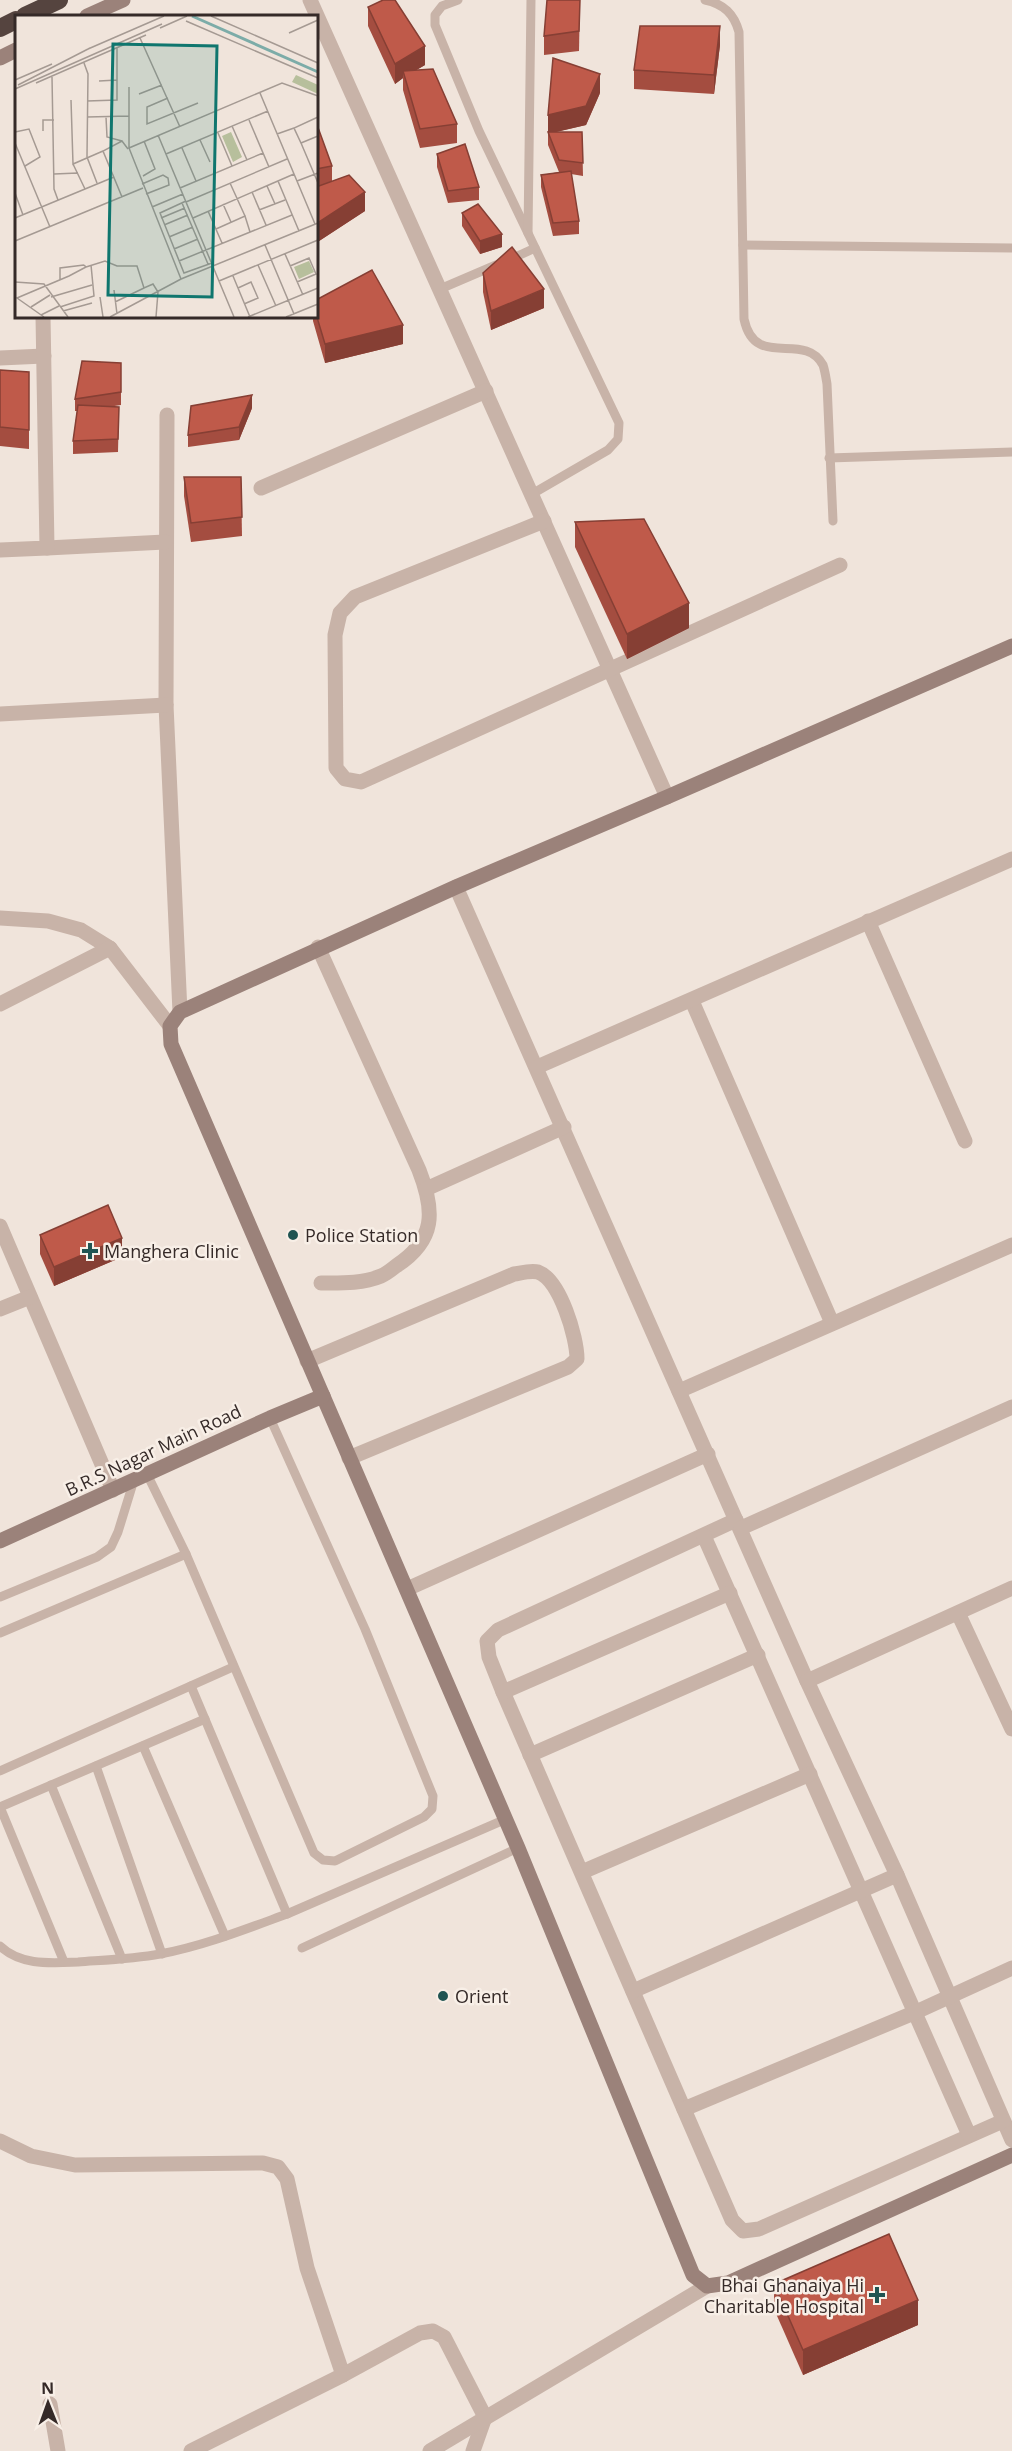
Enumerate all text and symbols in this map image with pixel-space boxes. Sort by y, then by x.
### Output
inset map [15,15,318,318]
place label: Police Station [305,1223,418,1247]
marker: Police Station [286,1228,300,1242]
place label: Manghera Clinic [104,1239,239,1263]
marker: Manghera Clinic [81,1242,99,1260]
street label: B.R.S Nagar Main Road [61,1399,245,1501]
place label: Orient [455,1984,508,2008]
marker: Orient [436,1989,450,2003]
place label: Bhai Ghanaiya Hi Charitable Hospital [704,2273,864,2318]
marker: Bhai Ghanaiya Hi Charitable Hospital [868,2286,886,2304]
north arrow [18,2373,78,2433]
text: N [41,2377,54,2399]

